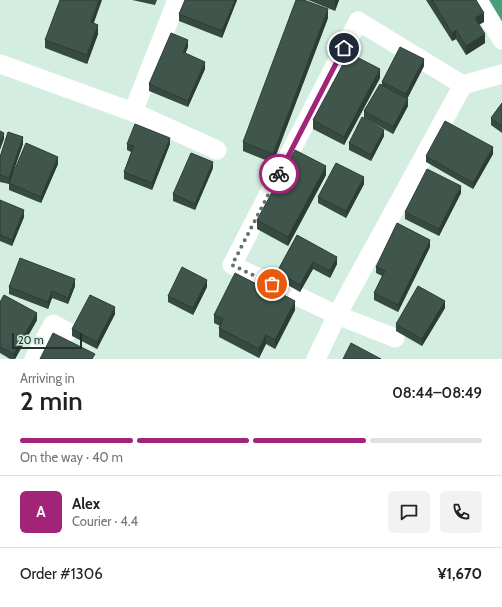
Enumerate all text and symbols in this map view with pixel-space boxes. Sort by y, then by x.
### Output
pin [327,31,361,65]
icon: home [333,37,355,59]
courier [259,154,299,194]
icon: bike [268,163,290,185]
pin [255,267,289,301]
icon: bag [261,273,283,295]
scale bar [12,331,82,350]
text: 20 m [18,333,44,347]
text: Arriving in [20,370,75,386]
text: 08:44–08:49 [392,384,482,402]
text: 2 min [20,385,83,417]
text: On the way · 40 m [20,449,123,465]
button: chat [388,491,430,533]
button: phone [440,491,482,533]
text: Alex [72,495,100,513]
text: A [36,503,46,521]
text: Courier · 4.4 [72,513,138,529]
text: Order #1306 [20,565,103,583]
text: ¥1,670 [437,565,482,583]

